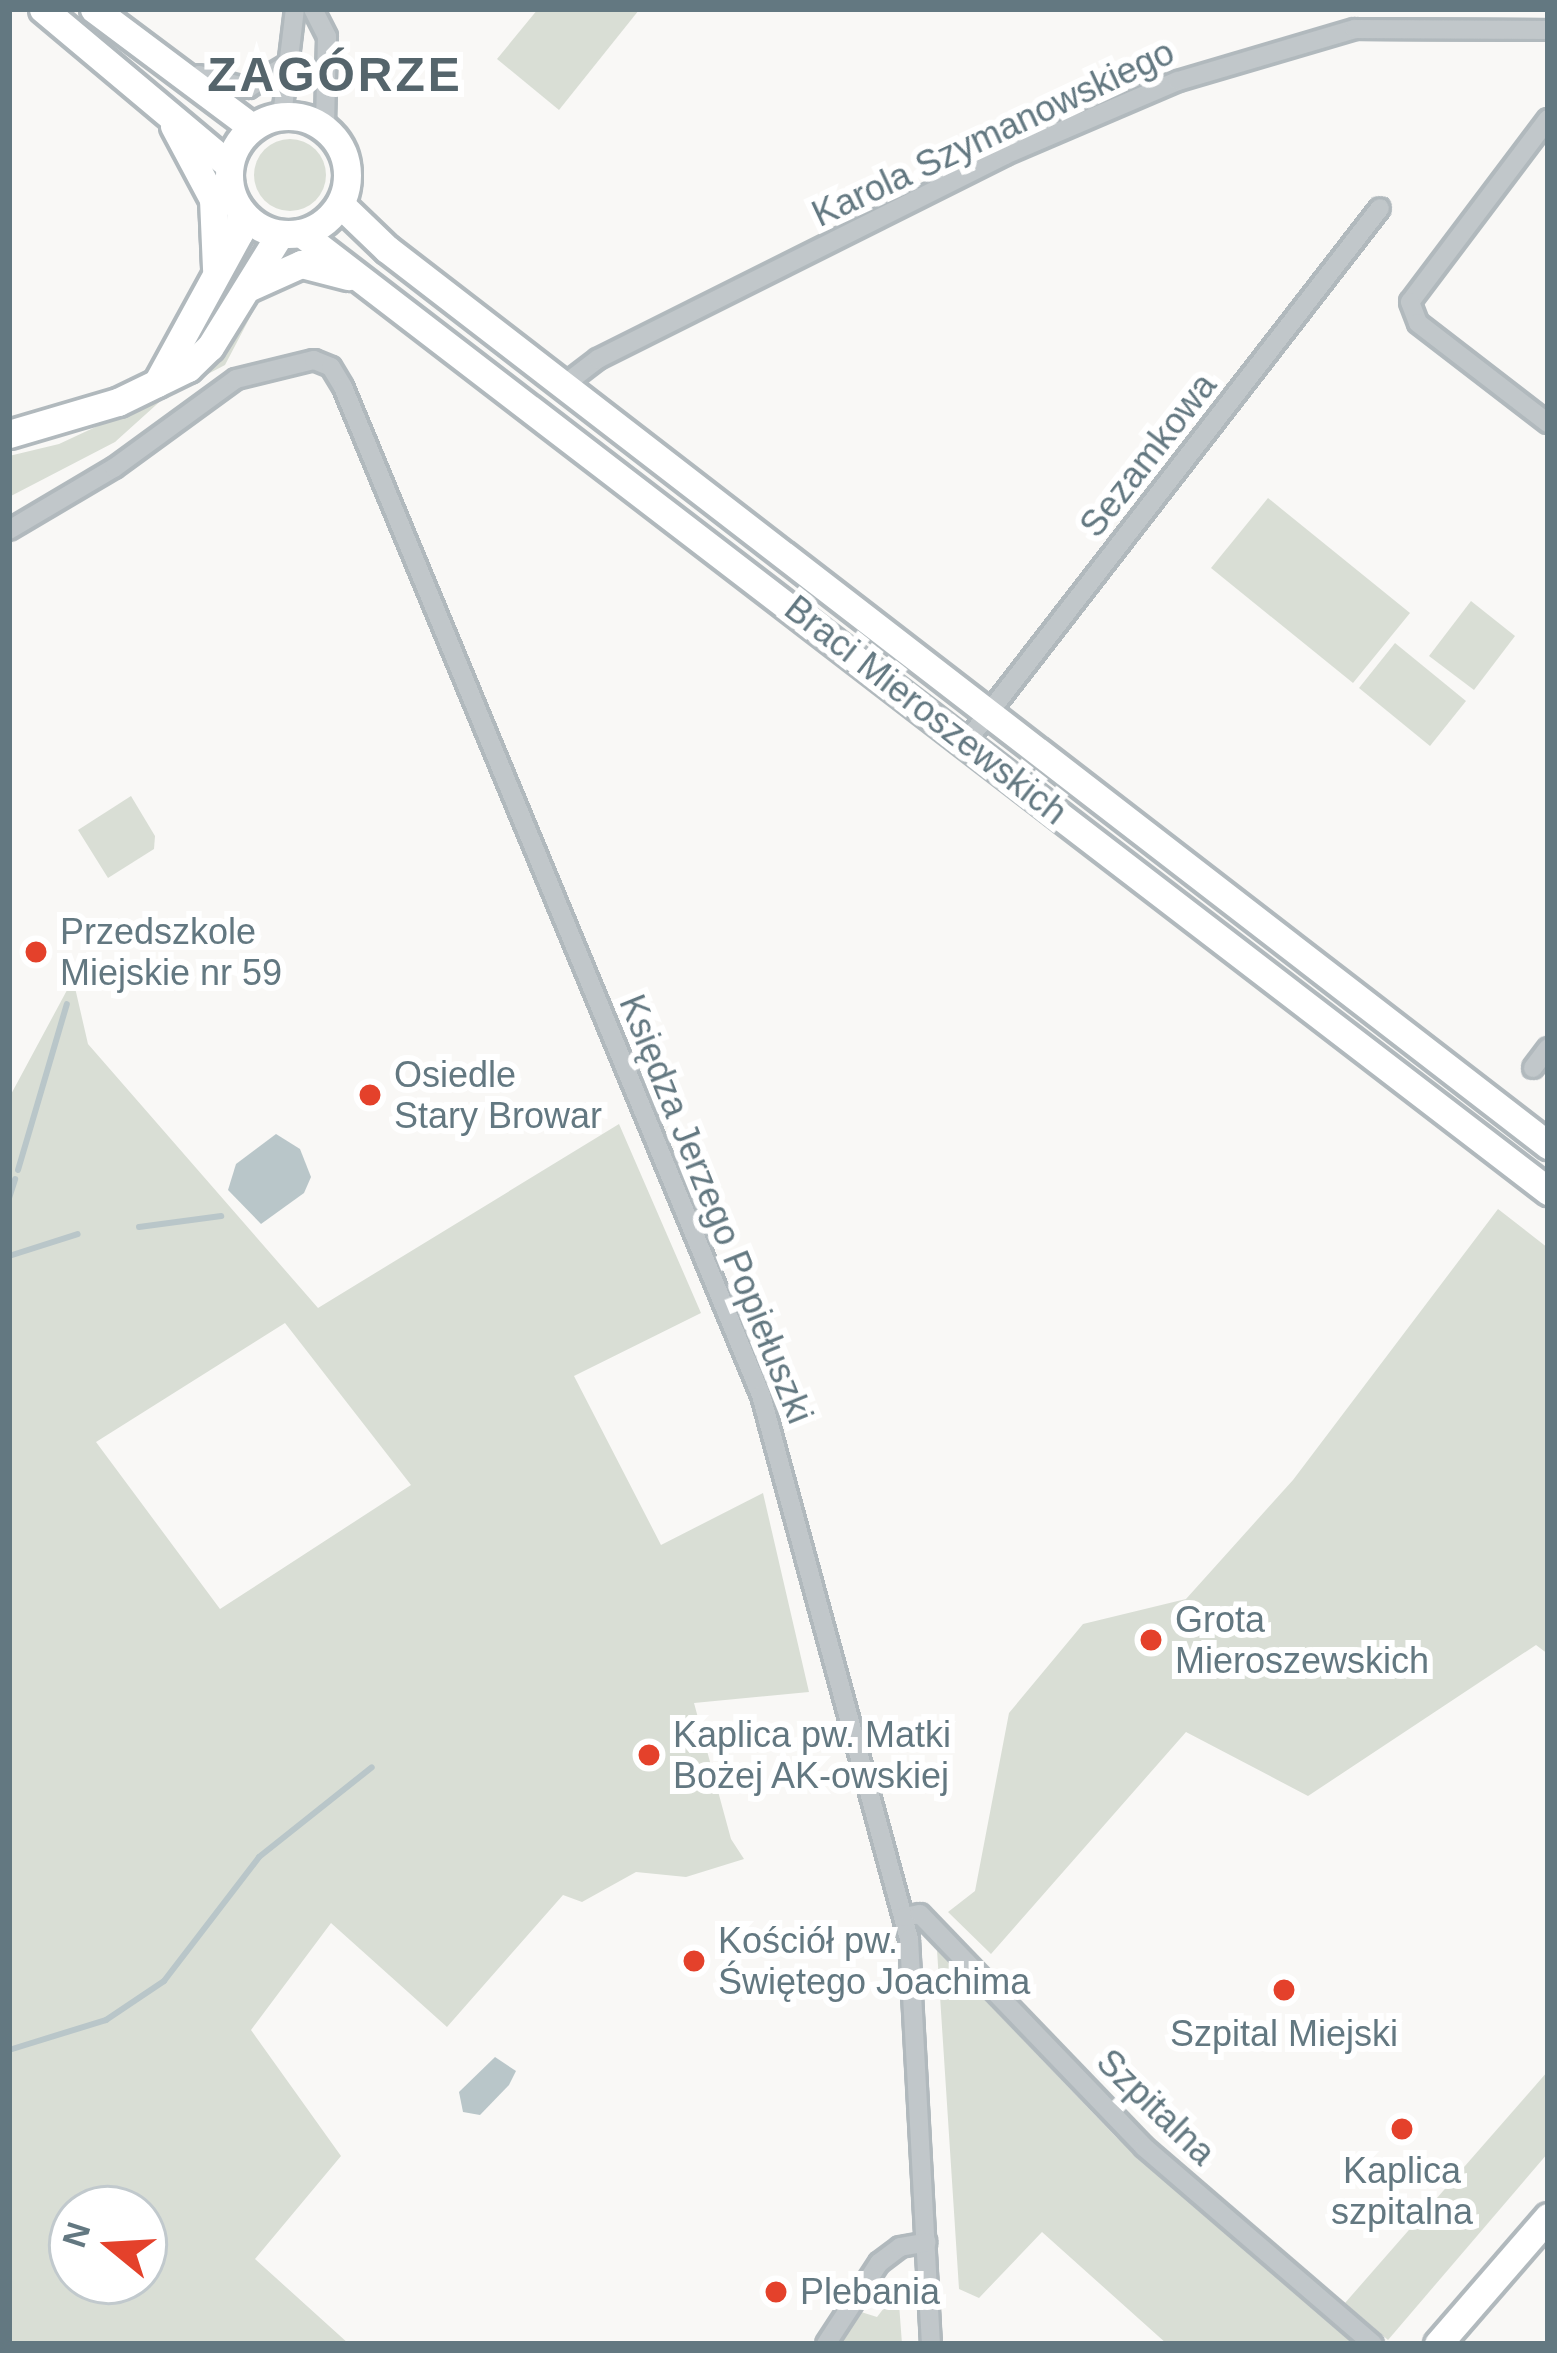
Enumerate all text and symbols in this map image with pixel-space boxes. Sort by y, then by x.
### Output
street label: Karola Szymanowskiego [805,30,1181,236]
district label: ZAGÓRZE [207,46,463,104]
street label: Sezamkowa [1071,364,1225,546]
street label: Braci Mieroszewskich [776,586,1076,834]
place label: Przedszkole Miejskie nr 59 [60,909,282,994]
marker: Przedszkole Miejskie nr 59 [23,939,49,965]
street label: Księdza Jerzego Popiełuszki [610,988,822,1430]
place label: Osiedle Stary Browar [394,1052,602,1137]
marker: Osiedle Stary Browar [357,1082,383,1108]
place label: Grota Mieroszewskich [1175,1597,1429,1682]
marker: Grota Mieroszewskich [1138,1627,1164,1653]
place label: Kaplica pw. Matki Bożej AK-owskiej [673,1712,951,1797]
marker: Kaplica pw. Matki Bożej AK-owskiej [636,1742,662,1768]
place label: Kościół pw. Świętego Joachima [718,1918,1030,2003]
marker: Kościół pw. Świętego Joachima [681,1948,707,1974]
marker: Szpital Miejski [1268,1974,1300,2006]
place label: Szpital Miejski [1170,2012,1398,2056]
street label: Szpitalna [1088,2040,1224,2174]
marker: Kaplica szpitalna [1389,2116,1415,2142]
place label: Kaplica szpitalna [1331,2148,1473,2233]
north arrow [48,2185,168,2305]
text: N [55,2218,97,2252]
place label: Plebania [800,2270,940,2314]
marker: Plebania [763,2279,789,2305]

